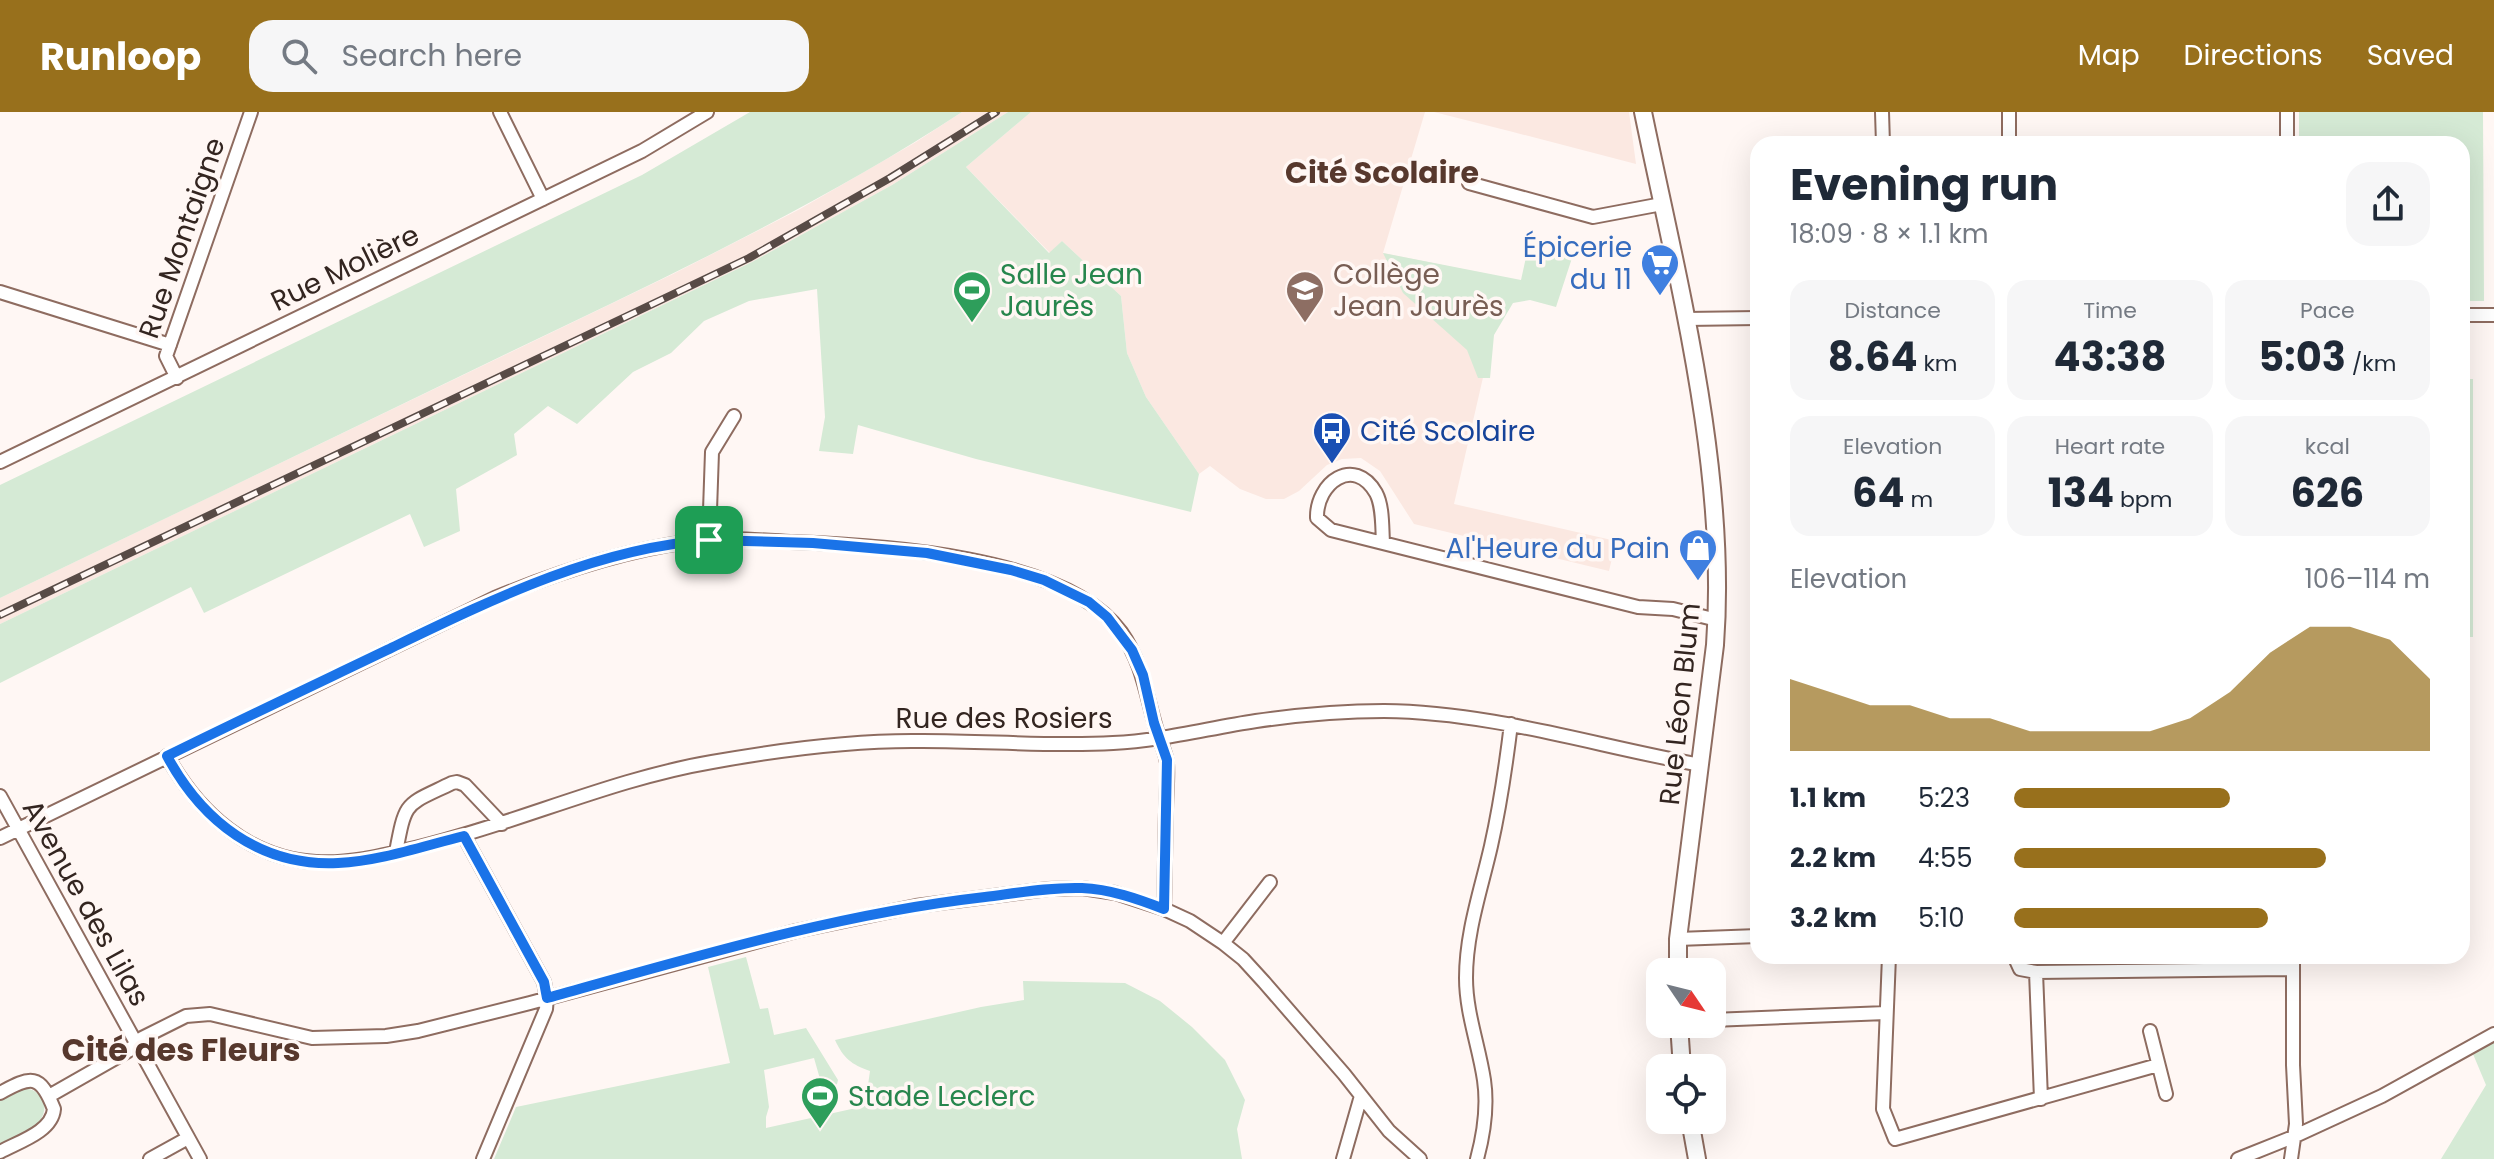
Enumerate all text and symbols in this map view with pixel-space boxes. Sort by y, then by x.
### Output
search box [249,20,809,92]
text: Runloop [40,30,201,83]
icon: search [277,34,321,78]
text: Search here [341,34,522,77]
text: Map [2078,36,2140,75]
text: Directions [2184,36,2323,75]
text: Saved [2367,36,2454,75]
street label: Rue Montaigne [129,132,235,344]
district label: Cité Scolaire [1285,151,1479,194]
text: Evening run [1790,154,2058,215]
button: share [2346,162,2430,246]
street label: Rue Molière [264,215,426,321]
text: 18:09 · 8 × 1.1 km [1790,216,1989,252]
place label: Épicerie du 11 [1523,228,1632,299]
supermarket icon: Épicerie du 11 [1639,242,1681,297]
place label: Salle Jean Jaurès [1000,255,1143,326]
place label: Collège Jean Jaurès [1333,255,1504,326]
sports icon: Salle Jean Jaurès [951,269,993,324]
school or university icon: Collège Jean Jaurès [1284,269,1326,324]
text: Distance [1844,295,1941,326]
text: Time [2083,295,2137,326]
text: Pace [2300,295,2355,326]
text: 8.64 [1828,329,1918,385]
text: 43:38 [2054,329,2166,385]
text: 5:03 [2258,329,2346,385]
text: km [1918,348,1957,379]
text: /km [2346,348,2396,379]
bus stop icon: Cité Scolaire [1311,410,1353,465]
place label: Cité Scolaire [1360,412,1535,451]
text: Elevation [1843,431,1942,462]
text: Heart rate [2055,431,2165,462]
text: kcal [2305,431,2350,462]
text: 64 [1852,465,1905,521]
text: 134 [2048,465,2114,521]
text: 626 [2290,465,2364,521]
text: m [1905,484,1933,515]
text: bpm [2114,484,2172,515]
pin [675,506,743,574]
icon: arrive [687,518,731,562]
shop icon: Al'Heure du Pain [1677,527,1719,582]
place label: Al'Heure du Pain [1446,529,1670,568]
text: Elevation [1790,561,1907,597]
text: 106–114 m [2305,561,2430,597]
street label: Rue Léon Blum [1650,601,1710,807]
street label: Rue des Rosiers [895,699,1113,738]
text: 1.1 km [1790,780,1866,816]
text: 5:23 [1918,780,1970,816]
street label: Avenue des Lilas [13,793,159,1013]
text: 2.2 km [1790,840,1876,876]
text: 4:55 [1918,840,1973,876]
text: 3.2 km [1790,900,1877,936]
text: 5:10 [1918,900,1965,936]
north arrow [1646,958,1726,1038]
map controls [1646,958,1726,1134]
district label: Cité des Fleurs [61,1027,301,1072]
button: locate [1646,1054,1726,1134]
sports icon: Stade Leclerc [799,1075,841,1130]
place label: Stade Leclerc [848,1077,1035,1116]

